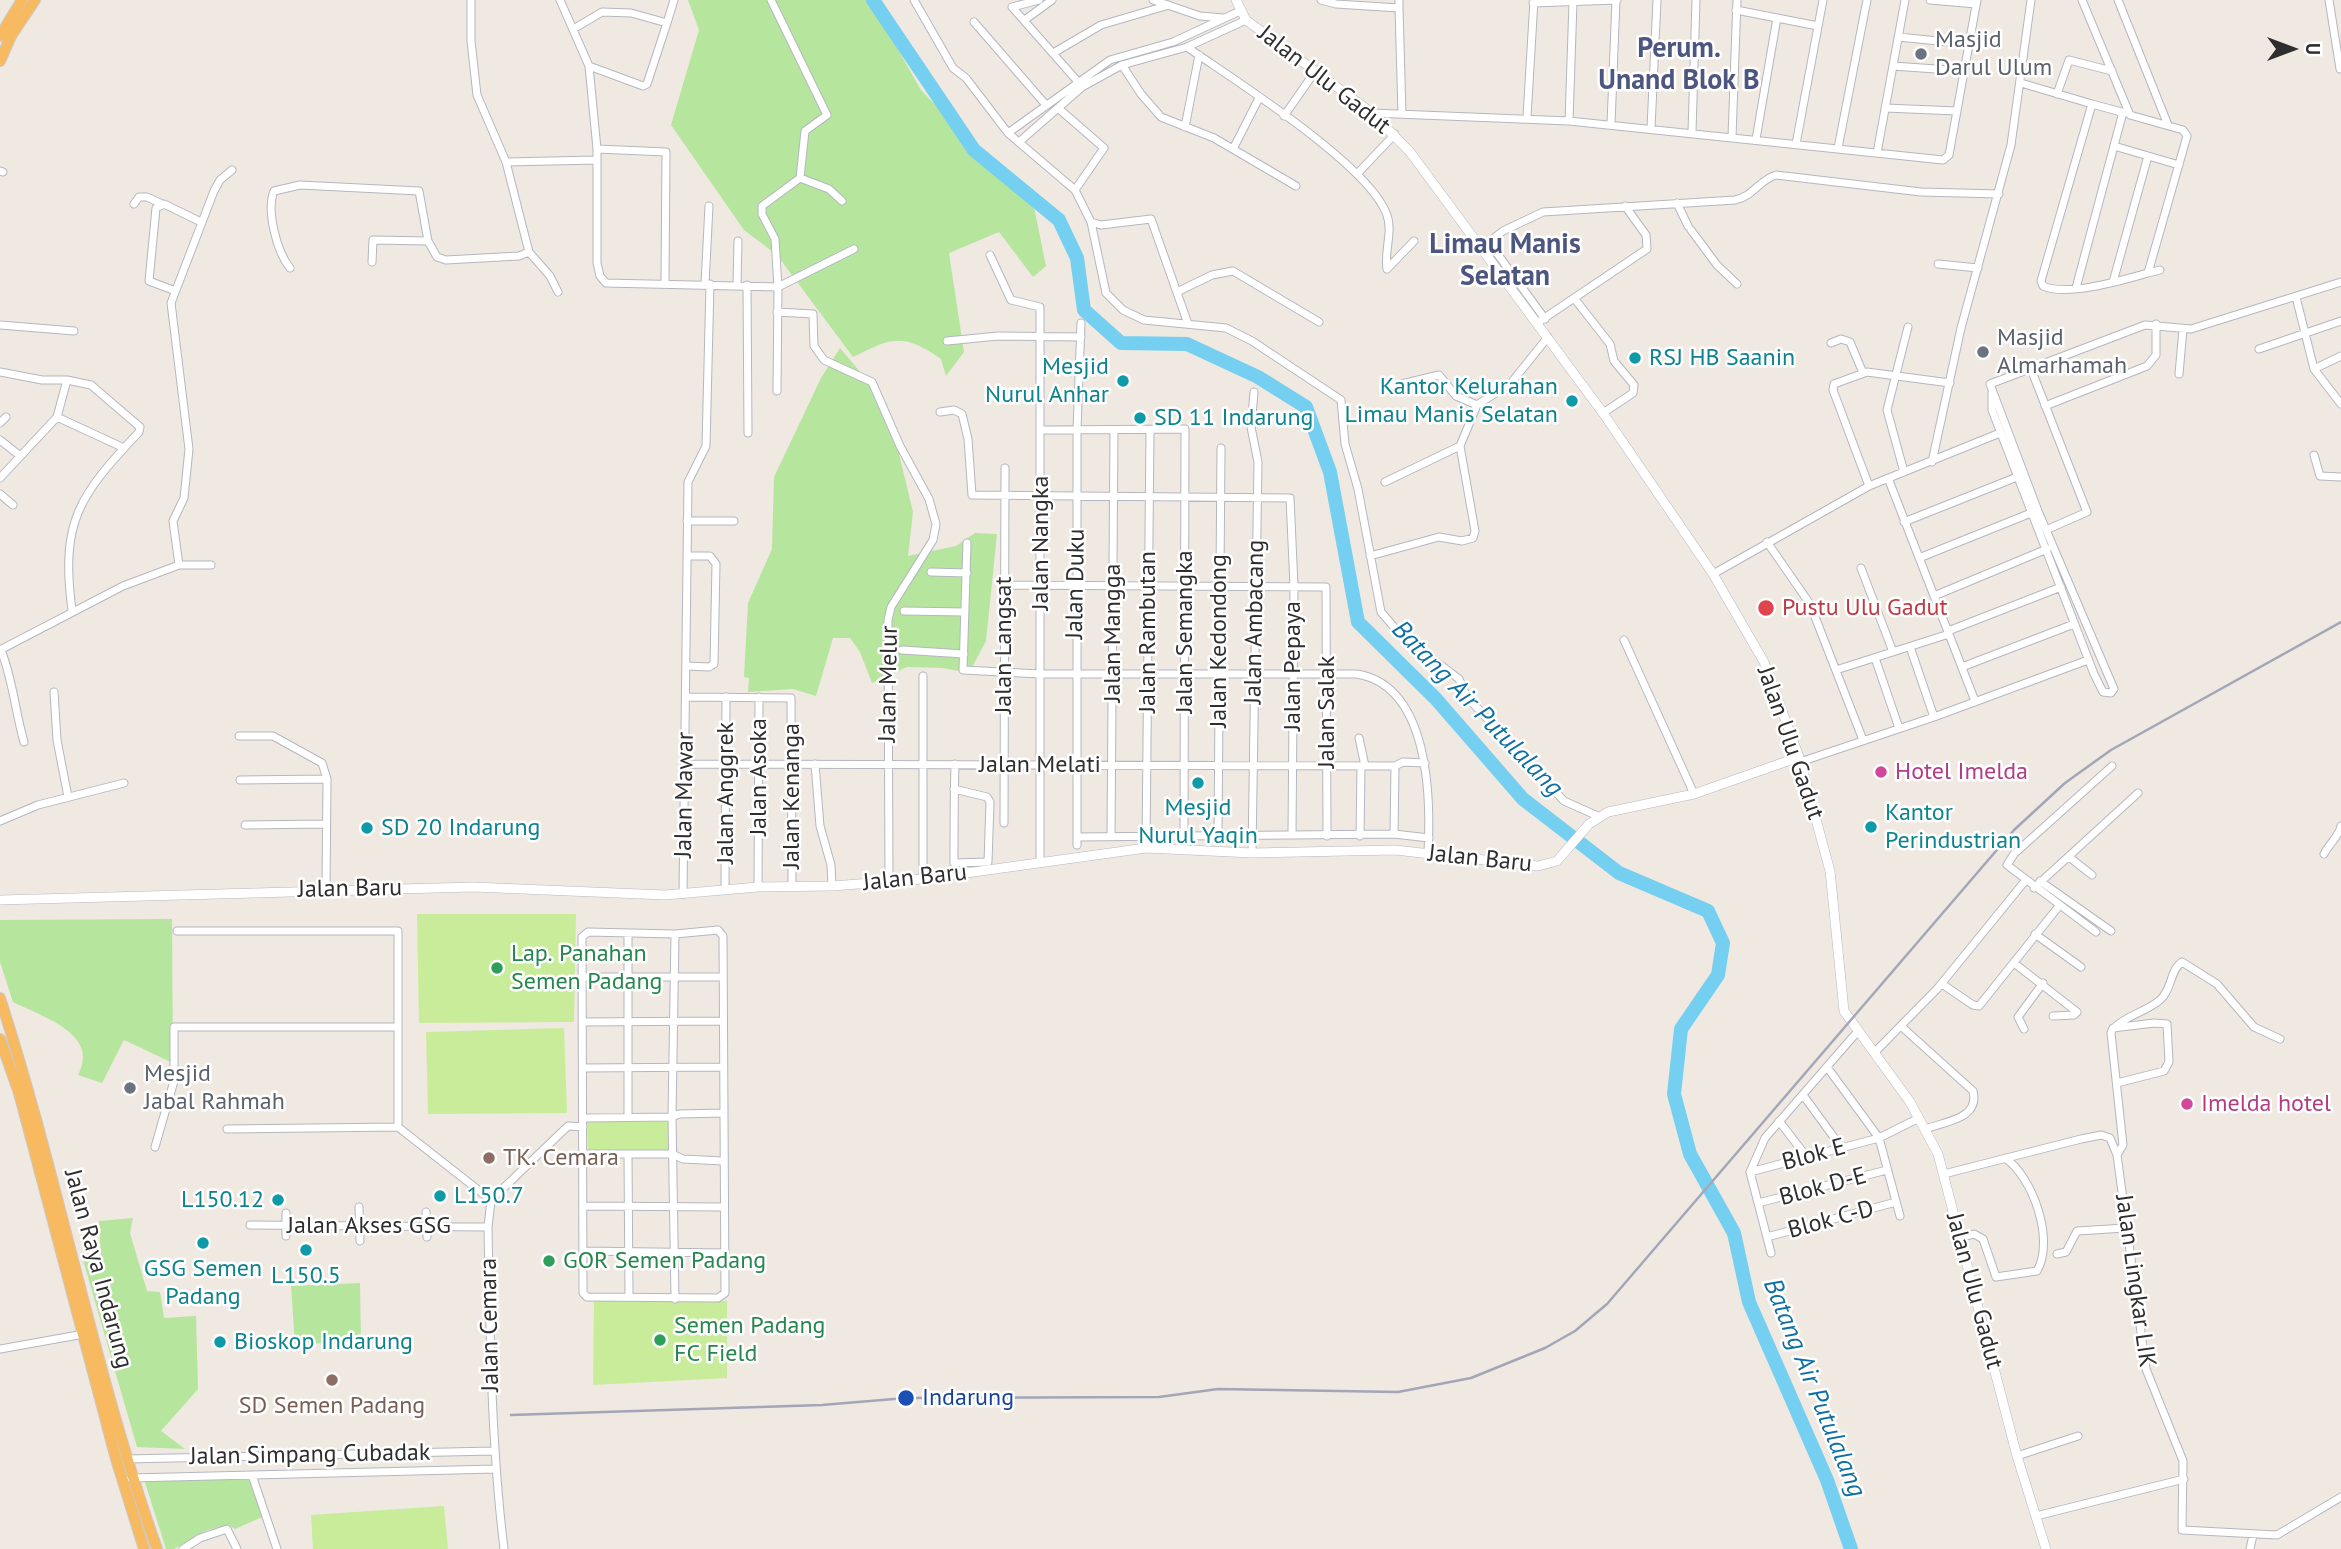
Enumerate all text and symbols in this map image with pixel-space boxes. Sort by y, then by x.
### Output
north arrow [2257,14,2327,84]
street label: Jalan Ulu Gadut [1252,19,1396,141]
place label: Masjid Darul Ulum [1935,26,2052,82]
district label: Perum. Unand Blok B [1598,32,1760,98]
text: U [2301,43,2325,55]
marker: Masjid Darul Ulum [1913,46,1929,62]
district label: Limau Manis Selatan [1429,228,1581,294]
place label: Masjid Almarhamah [1997,324,2127,380]
place label: RSJ HB Saanin [1649,344,1795,372]
marker: Masjid Almarhamah [1975,344,1991,360]
marker: RSJ HB Saanin [1627,350,1643,366]
place label: Mesjid Nurul Anhar [985,353,1109,409]
marker: Mesjid Nurul Anhar [1115,373,1131,389]
place label: Kantor Kelurahan Limau Manis Selatan [1344,373,1558,429]
marker: Kantor Kelurahan Limau Manis Selatan [1564,393,1580,409]
place label: SD 11 Indarung [1154,404,1313,432]
marker: SD 11 Indarung [1132,410,1148,426]
street label: Jalan Nangka [1027,476,1055,610]
street label: Jalan Duku [1061,529,1091,639]
street label: Jalan Ambacang [1239,540,1271,704]
street label: Jalan Semangka [1171,550,1199,714]
street label: Jalan Rambutan [1134,551,1162,713]
street label: Jalan Kedondong [1205,554,1233,728]
street label: Jalan Mangga [1099,563,1127,703]
street label: Jalan Langsat [990,576,1018,714]
place label: Pustu Ulu Gadut [1782,594,1948,622]
marker: Pustu Ulu Gadut [1756,598,1776,618]
street label: Jalan Pepaya [1279,601,1307,731]
water label: Batang Air Putulalang [1385,614,1569,804]
street label: Jalan Melur [874,625,904,743]
street label: Jalan Salak [1313,656,1341,768]
street label: Jalan Ulu Gadut [1750,663,1830,823]
street label: Jalan Asoka [745,718,773,836]
street label: Jalan Anggrek [712,722,740,864]
street label: Jalan Kenanga [778,723,806,869]
street label: Jalan Mawar [670,732,700,858]
street label: Jalan Melati [979,751,1101,779]
place label: Hotel Imelda [1895,758,2028,786]
marker: Hotel Imelda [1873,764,1889,780]
marker: Mesjid Nurul Yaqin [1190,775,1206,791]
place label: Mesjid Nurul Yaqin [1138,794,1258,850]
place label: Kantor Perindustrian [1885,799,2021,855]
place label: SD 20 Indarung [381,814,540,842]
marker: Kantor Perindustrian [1863,819,1879,835]
marker: SD 20 Indarung [359,820,375,836]
street label: Jalan Baru [1427,839,1533,879]
street label: Jalan Baru [862,858,968,898]
street label: Jalan Baru [298,874,402,904]
place label: Lap. Panahan Semen Padang [511,940,662,996]
marker: Lap. Panahan Semen Padang [489,960,505,976]
place label: Mesjid Jabal Rahmah [144,1060,285,1116]
marker: Mesjid Jabal Rahmah [122,1080,138,1096]
place label: Imelda hotel [2201,1090,2331,1118]
marker: Imelda hotel [2179,1096,2195,1112]
street label: Blok E [1779,1133,1849,1177]
place label: TK. Cemara [503,1144,619,1172]
marker: TK. Cemara [481,1150,497,1166]
street label: Blok D-E [1776,1162,1870,1212]
street label: Jalan Raya Indarung [58,1166,138,1372]
place label: L150.7 [454,1182,524,1210]
place label: L150.12 [181,1186,264,1214]
marker: L150.7 [432,1188,448,1204]
marker: L150.12 [270,1192,286,1208]
street label: Jalan Lingkar LIK [2109,1193,2161,1369]
street label: Blok C-D [1785,1195,1877,1245]
street label: Jalan Ulu Gadut [1939,1210,2009,1372]
street label: Jalan Akses GSG [287,1212,451,1240]
marker: GSG Semen Padang [195,1235,211,1251]
marker: L150.5 [298,1242,314,1258]
place label: GOR Semen Padang [563,1247,766,1275]
marker: GOR Semen Padang [541,1253,557,1269]
place label: GSG Semen Padang [144,1255,262,1311]
street label: Jalan Cemara [474,1258,506,1392]
place label: L150.5 [271,1262,341,1290]
water label: Batang Air Putulalang [1756,1274,1872,1502]
place label: Semen Padang FC Field [674,1312,825,1368]
place label: Bioskop Indarung [234,1328,413,1356]
marker: Semen Padang FC Field [652,1332,668,1348]
marker: Bioskop Indarung [212,1334,228,1350]
marker: SD Semen Padang [324,1372,340,1388]
place label: Indarung [922,1384,1014,1412]
marker: Indarung [896,1388,916,1408]
place label: SD Semen Padang [239,1392,425,1420]
street label: Jalan Simpang Cubadak [189,1439,431,1471]

